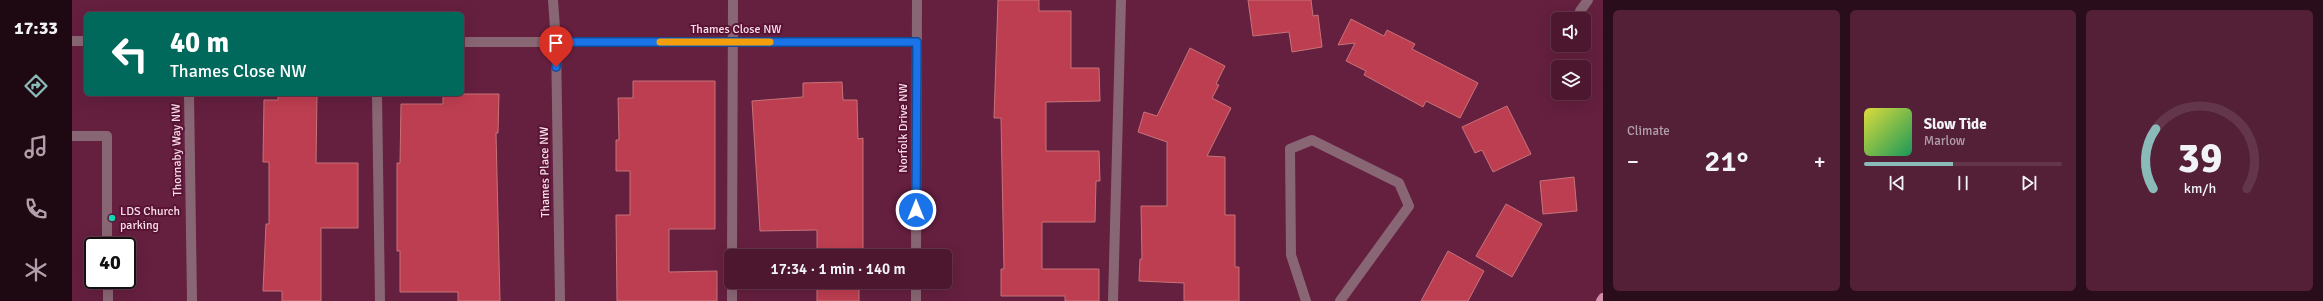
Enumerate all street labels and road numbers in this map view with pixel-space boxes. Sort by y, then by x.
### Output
street label: Thames Close NW [690,22,782,37]
street label: Norfolk Drive NW [896,83,911,173]
street label: Thornaby Way NW [169,104,185,196]
street label: Thames Place NW [537,126,553,218]

